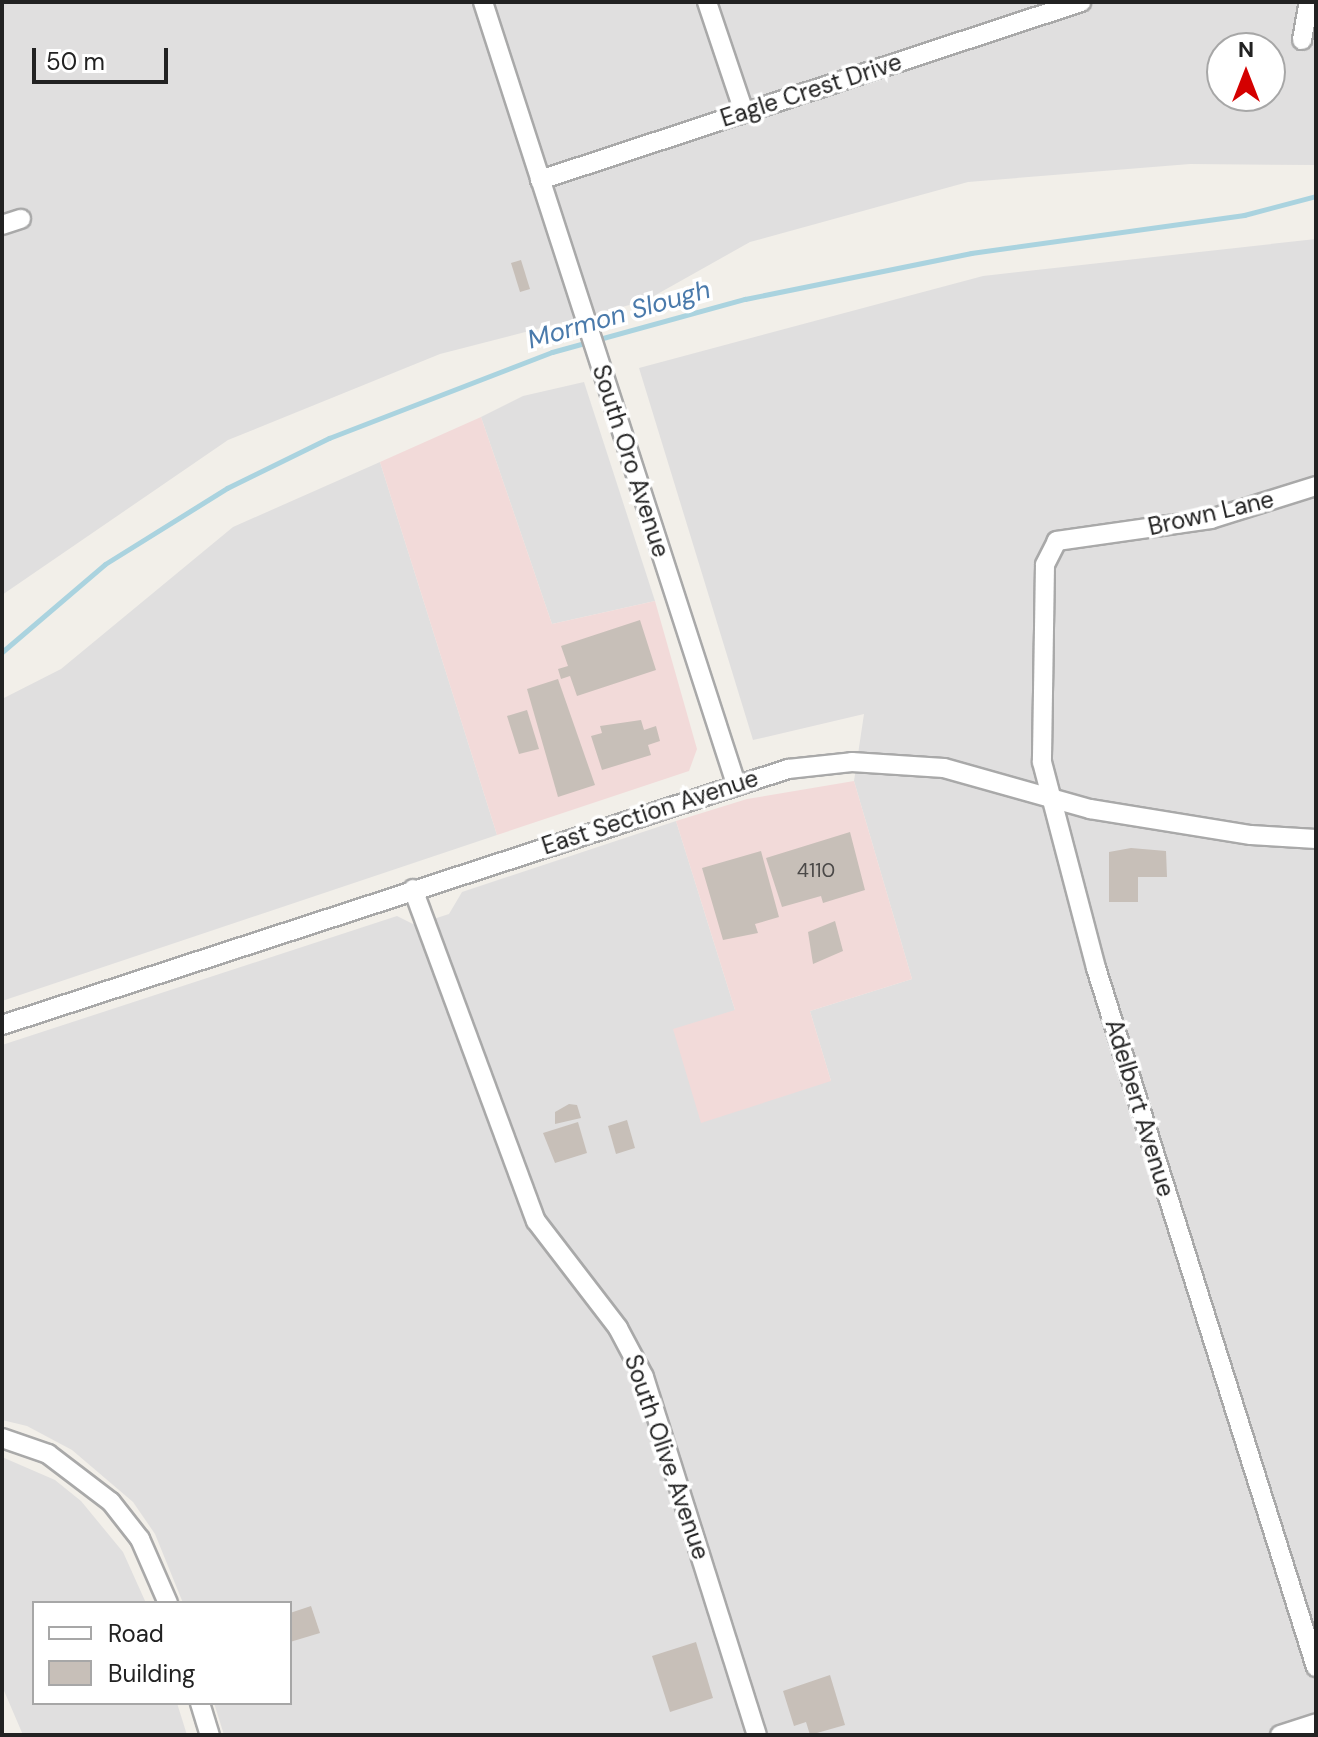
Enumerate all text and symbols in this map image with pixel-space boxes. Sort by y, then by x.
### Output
scale bar [36,32,172,82]
north arrow [1206,32,1286,112]
text: N [1238,35,1254,64]
text: 50 m [46,46,105,77]
street label: Eagle Crest Drive [717,47,905,133]
water label: Mormon Slough [524,274,714,356]
street label: South Oro Avenue [586,361,676,561]
street label: Brown Lane [1145,485,1277,541]
street label: East Section Avenue [538,763,762,861]
house number: 4110 [797,858,835,882]
street label: Adelbert Avenue [1099,1016,1181,1200]
street label: South Olive Avenue [618,1351,716,1563]
legend [32,1601,292,1705]
text: Road [108,1618,164,1649]
text: Building [108,1658,195,1689]

